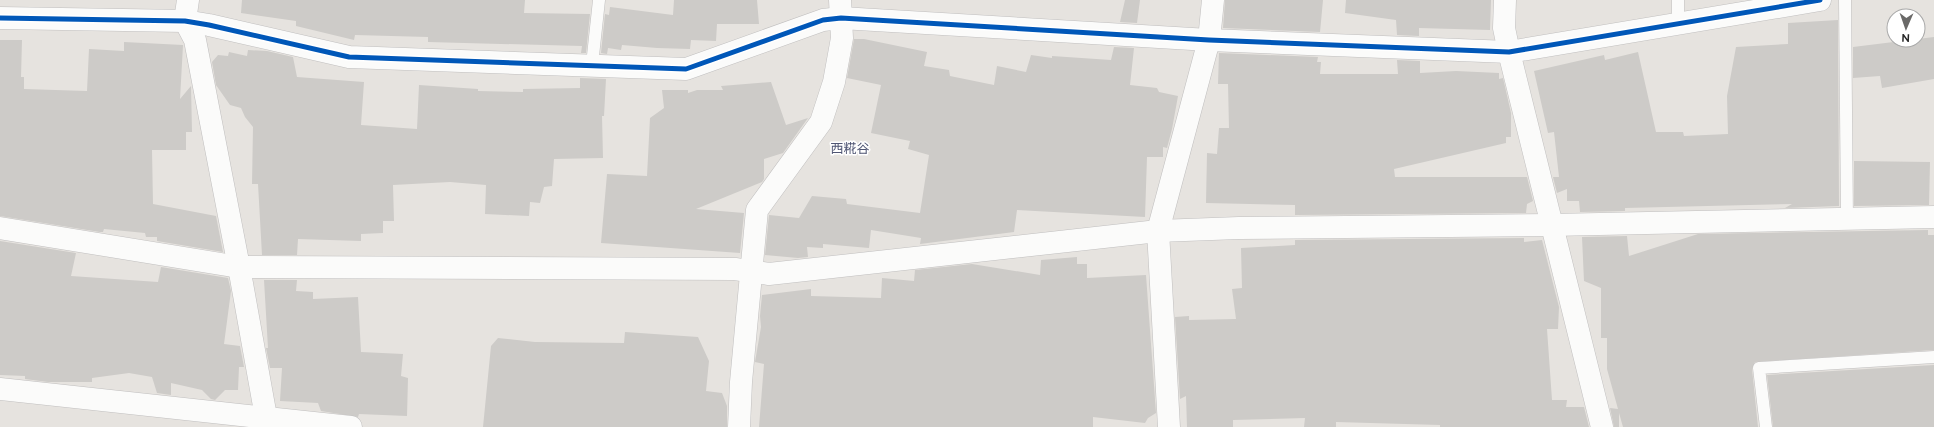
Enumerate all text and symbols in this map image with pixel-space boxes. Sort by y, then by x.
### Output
north arrow [1886,8,1926,48]
text: N [1901,31,1910,44]
district label: 西糀谷 [830,141,870,156]

